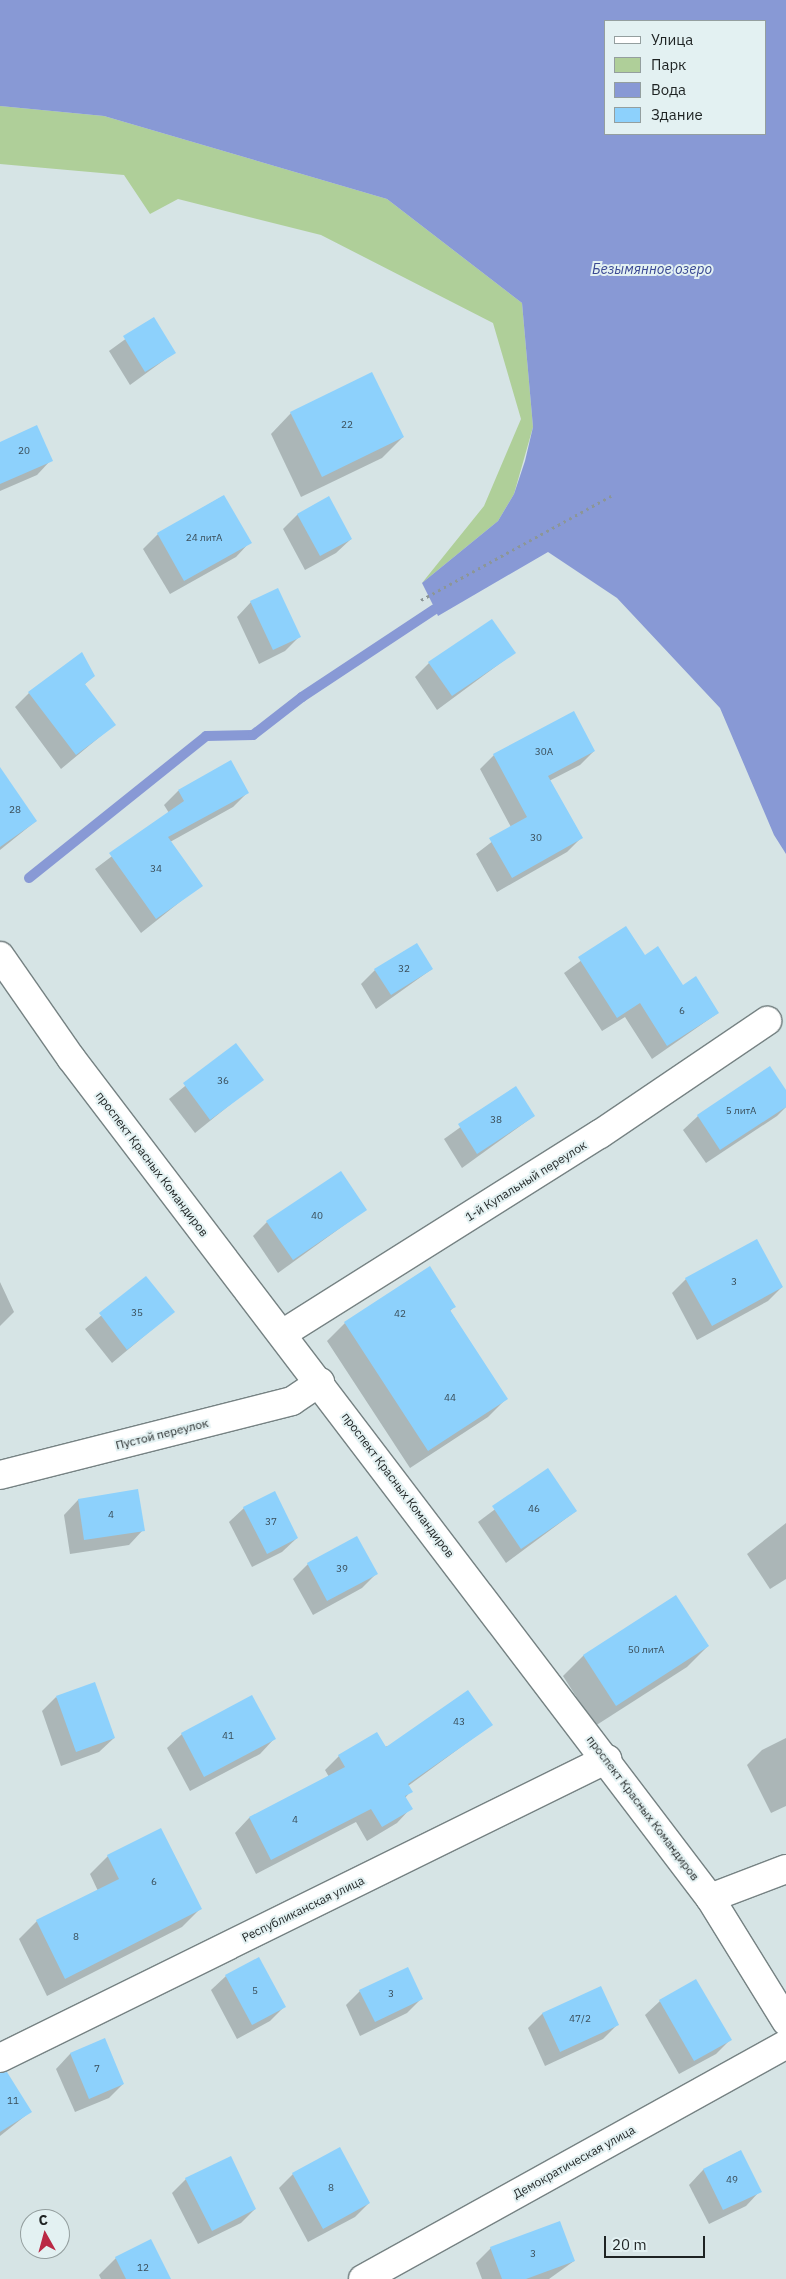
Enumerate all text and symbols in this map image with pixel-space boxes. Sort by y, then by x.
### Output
legend [604,20,766,135]
text: Улица [651,30,693,49]
text: Парк [651,55,686,74]
text: Вода [651,80,686,99]
text: Здание [651,105,703,124]
water label: Безымянное озеро [592,261,712,277]
house number: 22 [341,419,353,431]
house number: 20 [18,445,30,457]
house number: 24 литА [186,532,222,544]
house number: 30А [535,746,553,758]
house number: 28 [9,804,21,816]
house number: 30 [530,832,542,844]
house number: 34 [150,863,162,875]
house number: 32 [398,963,410,975]
house number: 6 [679,1005,685,1017]
house number: 36 [217,1075,229,1087]
street label: проспект Красных Командиров [93,1089,211,1239]
house number: 5 литА [726,1105,756,1117]
house number: 38 [490,1114,502,1126]
street label: 1-й Купальный переулок [463,1138,589,1224]
house number: 40 [311,1210,323,1222]
house number: 3 [731,1276,737,1288]
house number: 35 [131,1307,143,1319]
house number: 42 [394,1308,406,1320]
house number: 44 [444,1392,456,1404]
street label: проспект Красных Командиров [339,1410,457,1560]
street label: Пустой переулок [114,1416,210,1452]
house number: 46 [528,1503,540,1515]
house number: 4 [108,1509,114,1521]
house number: 37 [265,1516,277,1528]
house number: 39 [336,1563,348,1575]
house number: 50 литА [628,1644,664,1656]
house number: 43 [453,1716,465,1728]
house number: 41 [222,1730,234,1742]
street label: проспект Красных Командиров [584,1733,702,1883]
house number: 4 [292,1814,298,1826]
street label: Республиканская улица [239,1873,367,1945]
house number: 6 [151,1876,157,1888]
house number: 8 [73,1931,79,1943]
house number: 5 [252,1985,258,1997]
house number: 3 [388,1988,394,2000]
house number: 47/2 [569,2013,591,2025]
house number: 7 [94,2063,100,2075]
house number: 11 [7,2095,19,2107]
street label: Демократическая улица [510,2122,638,2202]
house number: 49 [726,2174,738,2186]
house number: 8 [328,2182,334,2194]
north arrow [20,2209,70,2259]
text: С [38,2211,49,2230]
scale bar [606,2226,707,2258]
text: 20 m [612,2235,647,2254]
house number: 3 [530,2248,536,2260]
house number: 12 [137,2262,149,2274]

